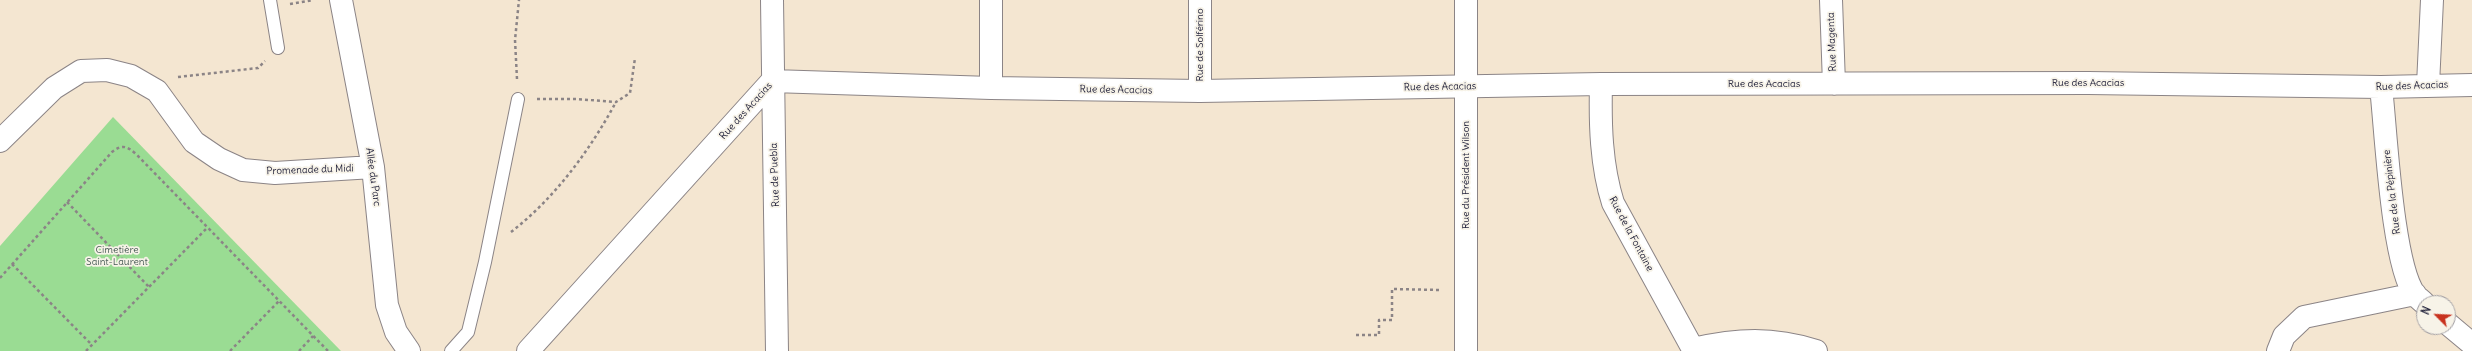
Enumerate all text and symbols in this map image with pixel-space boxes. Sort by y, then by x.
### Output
street label: Rue de Solférino [1194,8,1206,82]
street label: Rue Magenta [1825,12,1839,72]
street label: Rue des Acacias [2052,77,2124,89]
street label: Rue des Acacias [1728,78,1800,90]
street label: Rue des Acacias [2375,79,2449,93]
street label: Rue des Acacias [717,80,775,142]
street label: Rue des Acacias [1404,80,1476,94]
street label: Rue des Acacias [1080,83,1152,97]
street label: Rue du Président Wilson [1460,121,1472,229]
street label: Rue de Puebla [768,143,782,207]
street label: Allée du Parc [363,147,383,207]
street label: Rue de la Pépinière [2381,149,2403,235]
street label: Promenade du Midi [266,162,354,178]
street label: Rue de la Fontaine [1606,195,1656,273]
park label: Cimetière Saint-Laurent [86,244,148,268]
north arrow [2416,295,2456,335]
text: N [2418,304,2434,317]

